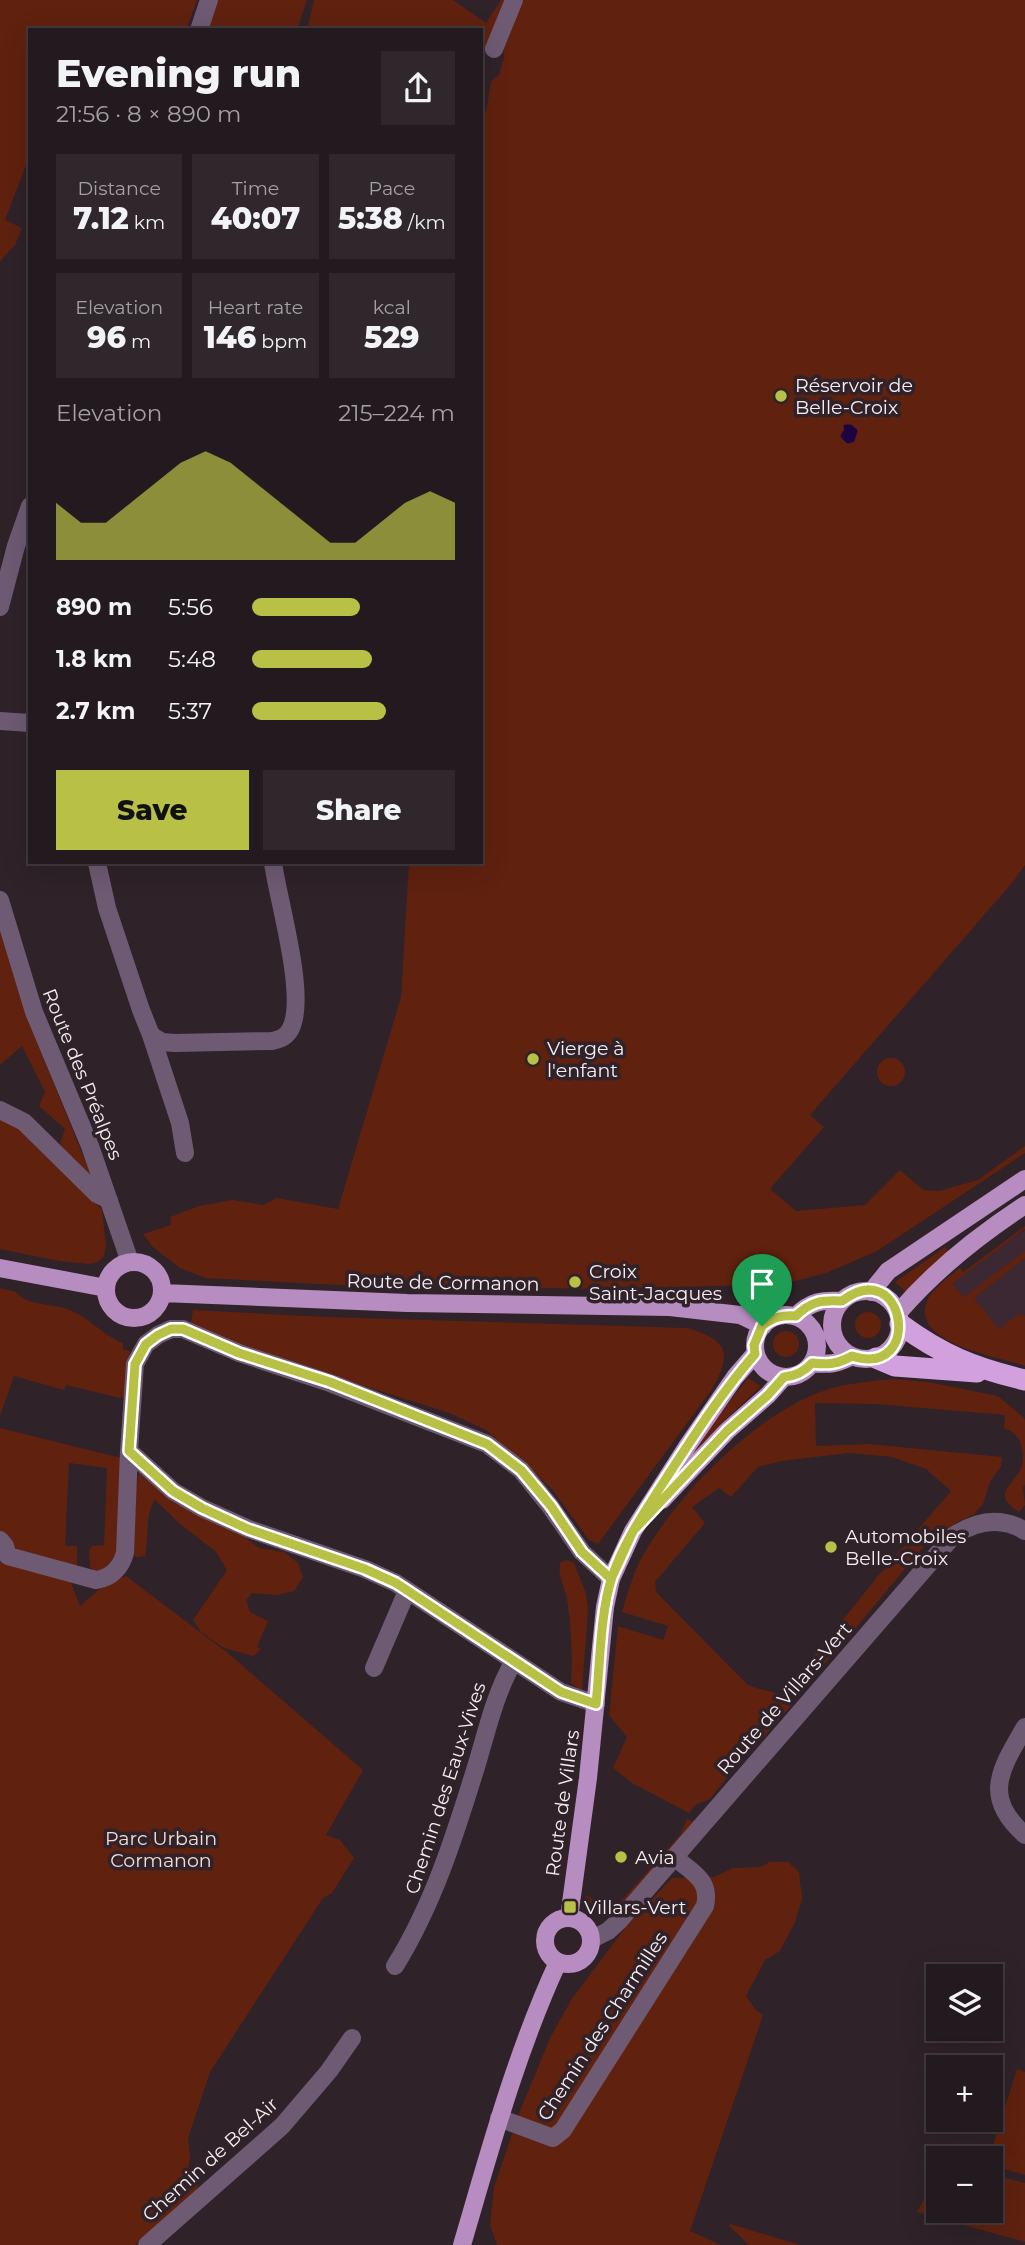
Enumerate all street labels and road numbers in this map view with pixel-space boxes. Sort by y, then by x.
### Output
street label: Route des Préalpes [38,985,127,1163]
street label: Route de Cormanon [346,1269,540,1296]
street label: Route de Villars-Vert [712,1617,857,1779]
street label: Chemin des Eaux-Vives [400,1679,491,1897]
street label: Route de Villars [541,1728,584,1878]
street label: Chemin des Charmilles [533,1927,672,2125]
street label: Chemin de Bel-Air [138,2092,283,2226]

